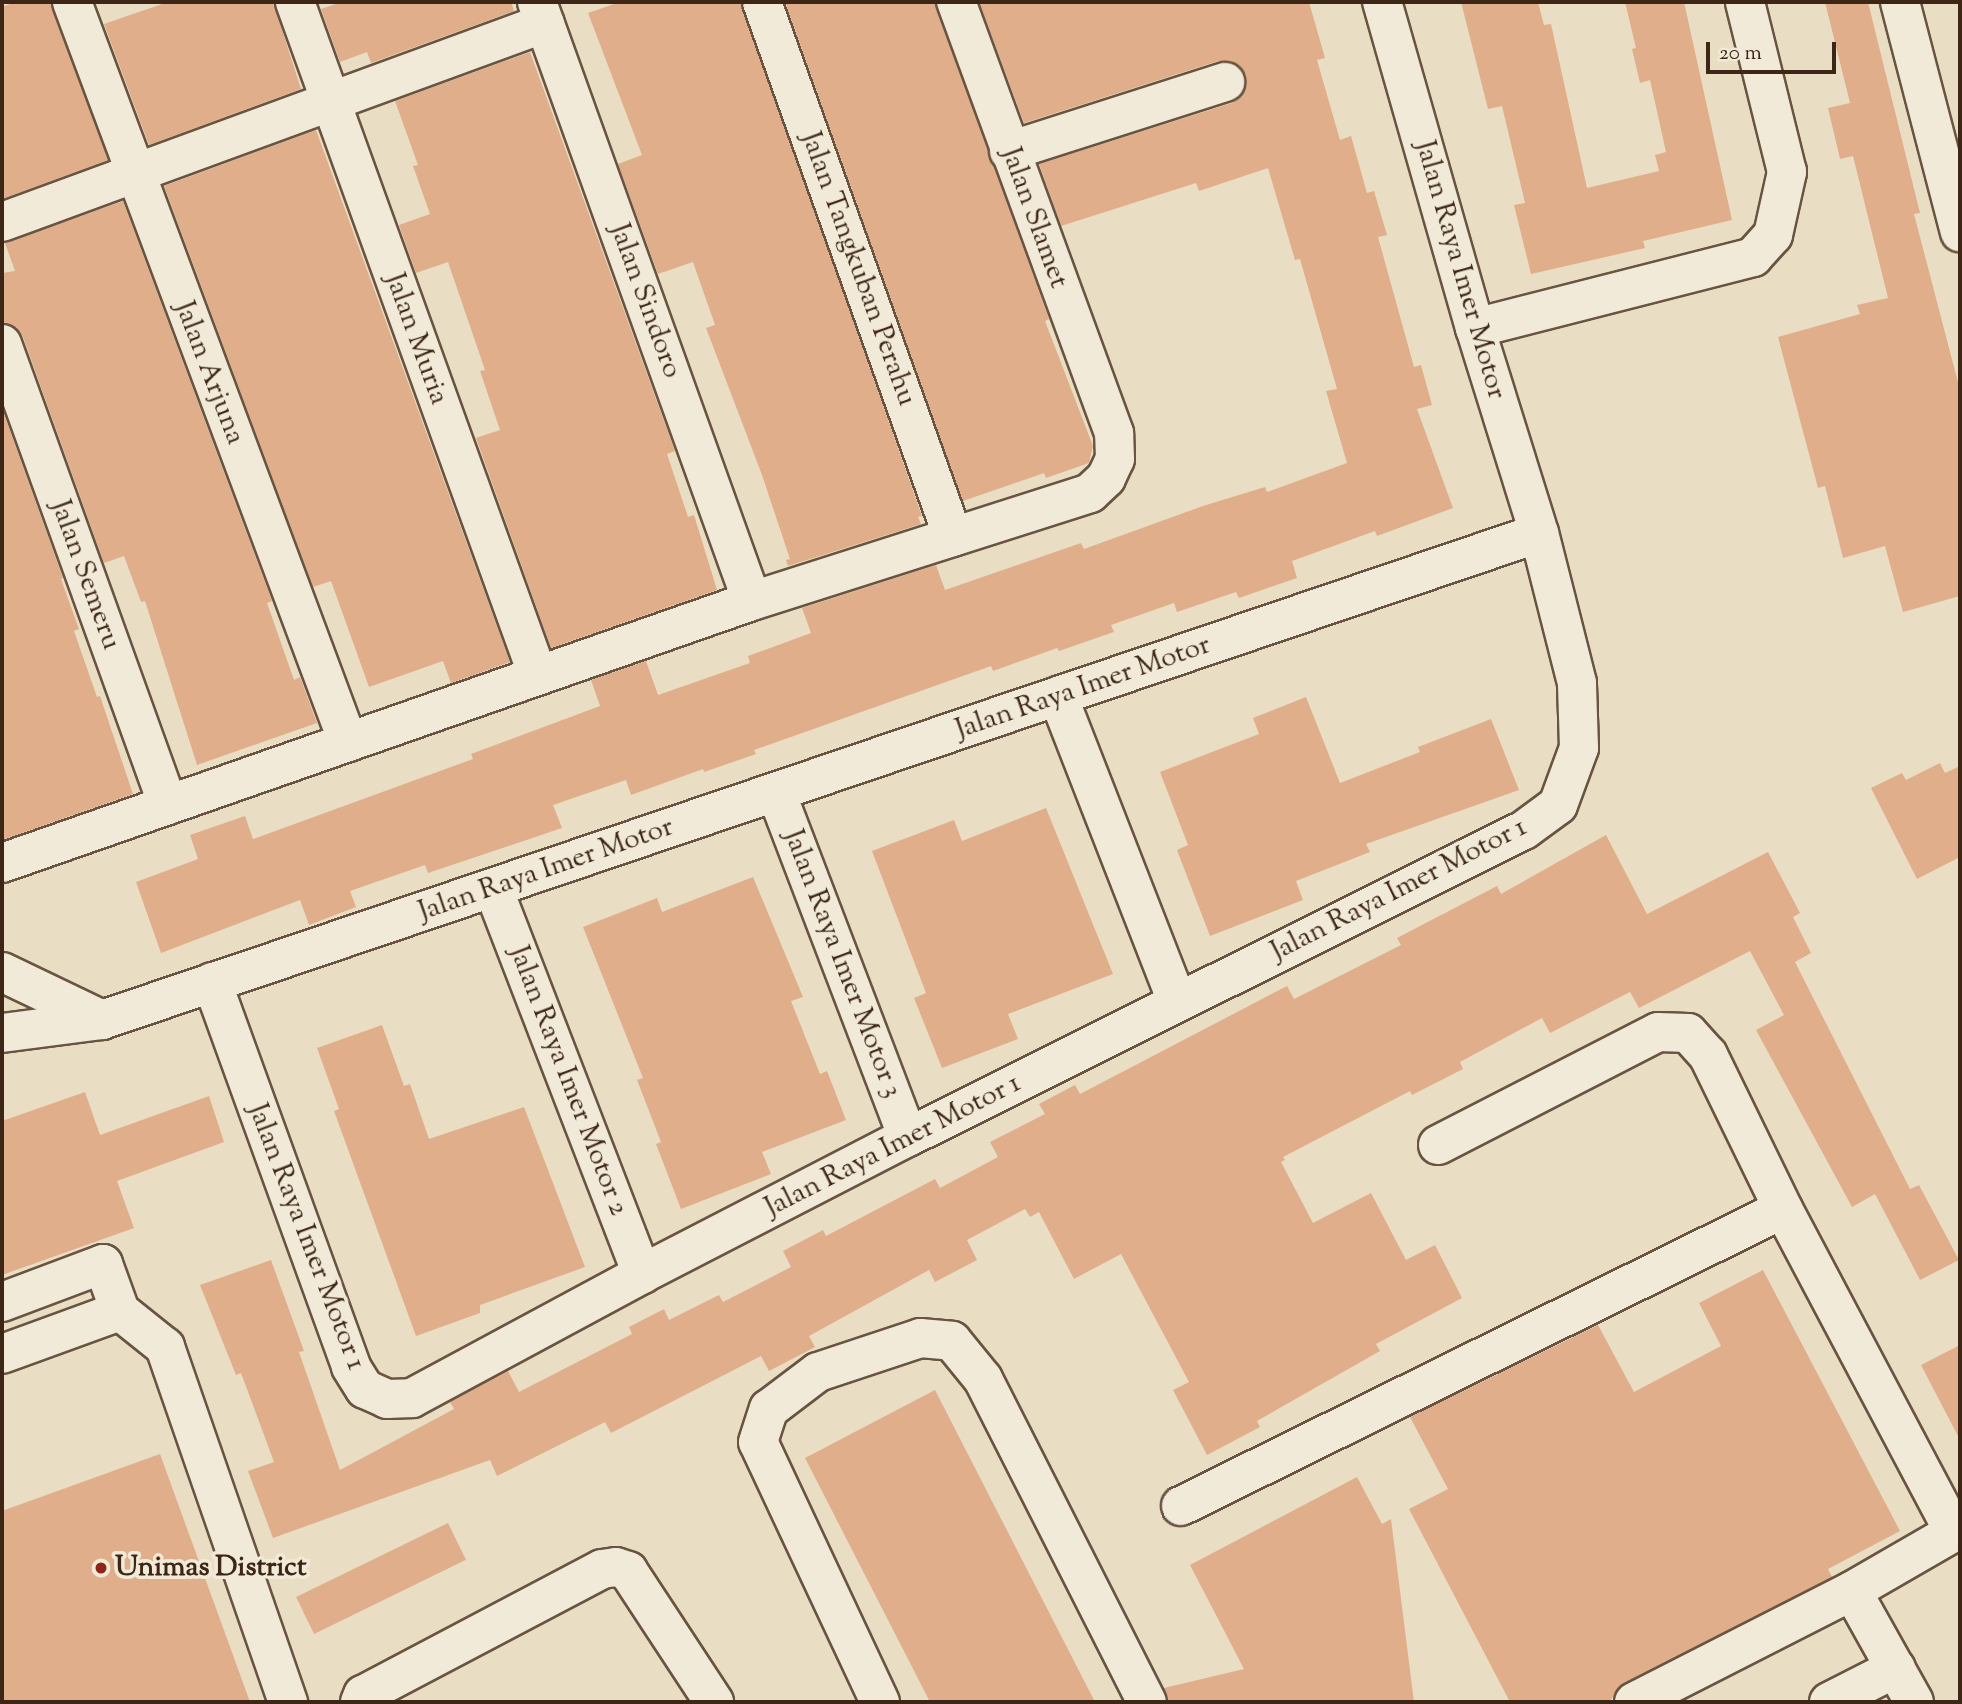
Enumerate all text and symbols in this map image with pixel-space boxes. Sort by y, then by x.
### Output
scale bar [1710,28,1840,72]
text: 20 m [1719,39,1762,69]
street label: Jalan Tangkuban Perahu [793,127,923,411]
street label: Jalan Raya Imer Motor [1407,137,1513,403]
street label: Jalan Slamet [993,143,1075,293]
street label: Jalan Sindoro [602,219,688,383]
street label: Jalan Muria [377,269,455,409]
street label: Jalan Arjuna [166,297,252,449]
street label: Jalan Semeru [42,496,128,654]
street label: Jalan Raya Imer Motor [951,629,1215,747]
street label: Jalan Raya Imer Motor [414,811,678,929]
street label: Jalan Raya Imer Motor 1 [1265,811,1533,969]
street label: Jalan Raya Imer Motor 3 [775,825,909,1103]
street label: Jalan Raya Imer Motor 2 [501,941,635,1221]
street label: Jalan Raya Imer Motor 1 [759,1067,1027,1225]
street label: Jalan Raya Imer Motor 1 [240,1099,372,1375]
place label: Unimas District [115,1551,306,1585]
marker: Unimas District [93,1560,109,1576]

